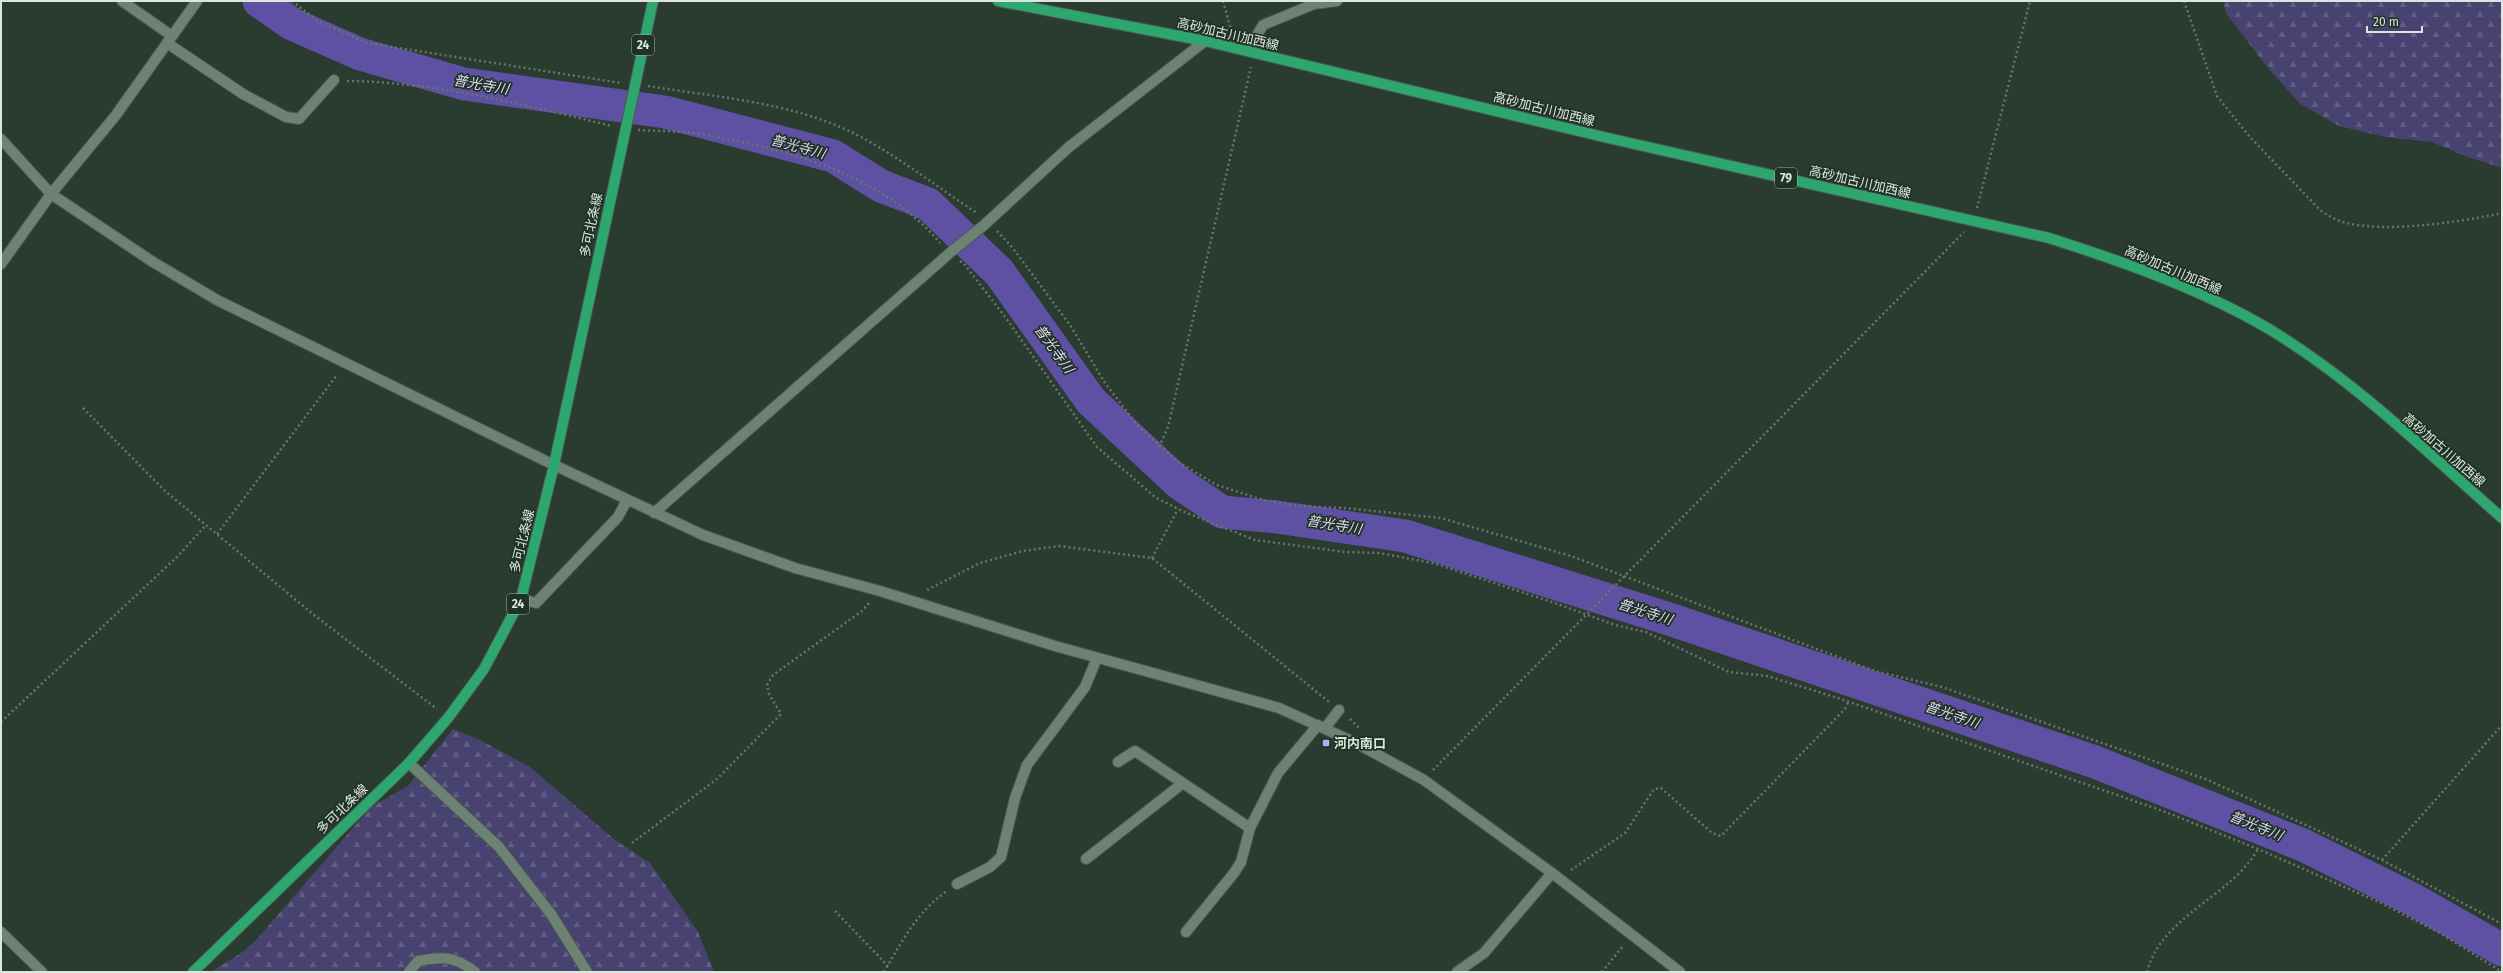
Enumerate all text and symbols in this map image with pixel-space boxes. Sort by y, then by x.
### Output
scale bar [2367,8,2422,34]
street label: 高砂加古川加西線 [1176,15,1280,53]
text: 20 m [2373,15,2399,29]
road number: 24 [632,35,654,55]
water label: 普光寺川 [452,72,512,99]
street label: 高砂加古川加西線 [1492,89,1596,129]
water label: 普光寺川 [769,132,829,163]
street label: 高砂加古川加西線 [1808,163,1912,201]
road number: 79 [1775,168,1797,188]
street label: 多可北条線 [577,192,605,258]
street label: 高砂加古川加西線 [2122,243,2224,297]
water label: 普光寺川 [1031,321,1079,378]
street label: 高砂加古川加西線 [2400,410,2488,490]
street label: 多可北条線 [507,508,537,574]
water label: 普光寺川 [1305,512,1365,538]
road number: 24 [507,594,529,614]
water label: 普光寺川 [1616,595,1676,629]
water label: 普光寺川 [1923,698,1983,733]
place label: 河内南口 [1334,736,1386,751]
marker: 河内南口 [1321,738,1331,748]
street label: 多可北条線 [313,781,371,837]
water label: 普光寺川 [2227,808,2287,845]

